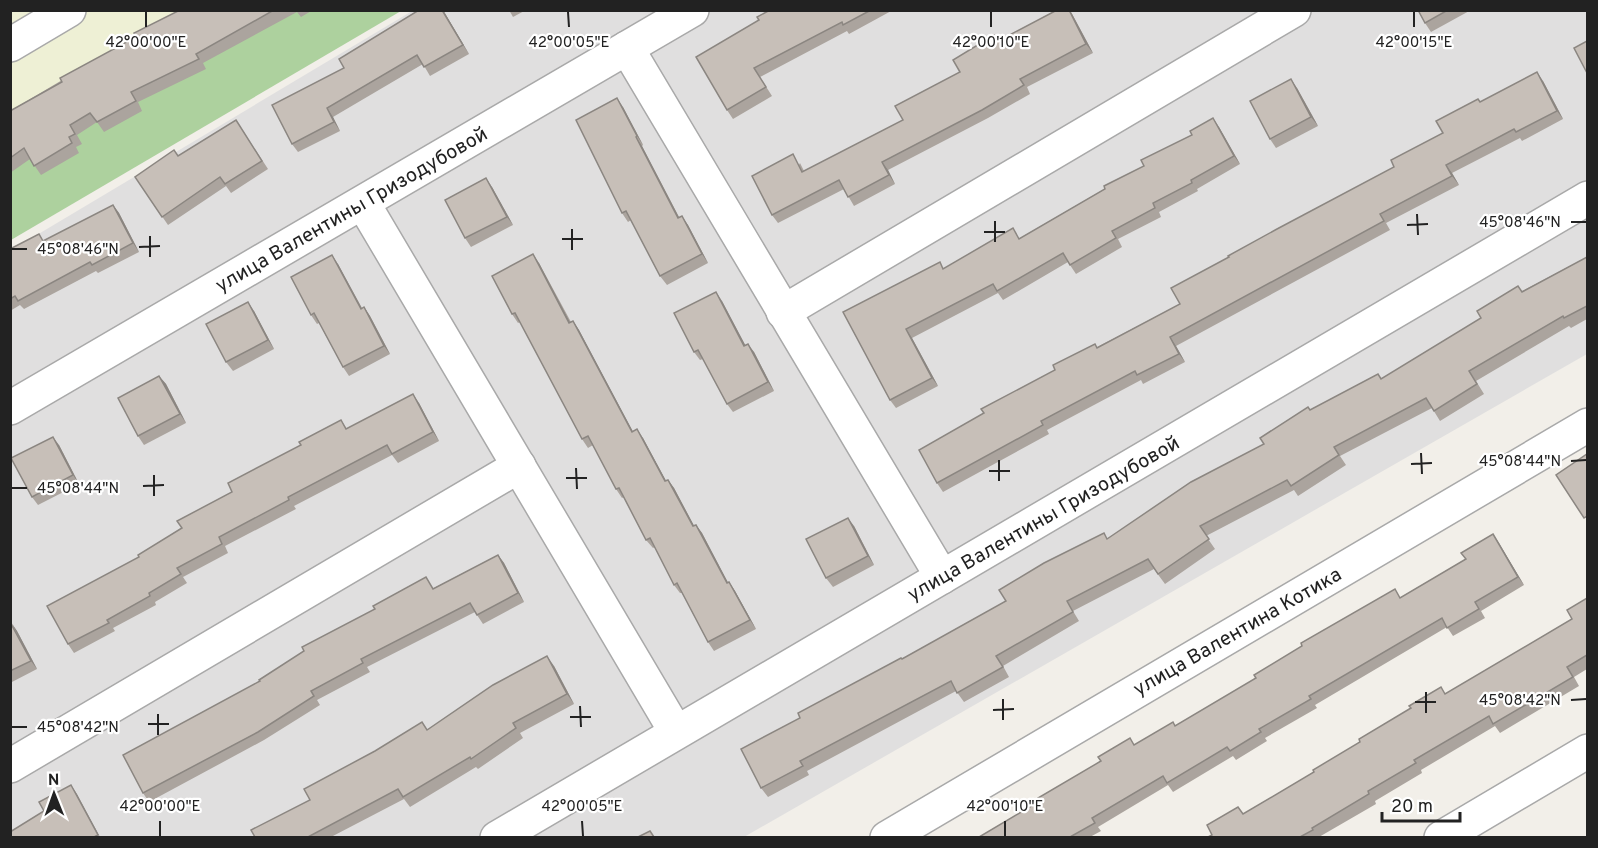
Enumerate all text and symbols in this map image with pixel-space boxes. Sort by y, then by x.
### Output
text: 42°00'00"E [105,34,187,53]
text: 42°00'05"E [529,34,609,53]
text: 42°00'10"E [952,34,1030,53]
text: 42°00'15"E [1376,34,1452,53]
street label: улица Валентины Гризодубовой [211,122,493,300]
text: 45°08'46"N [1479,214,1561,233]
text: 45°08'46"N [37,241,119,260]
street label: улица Валентины Гризодубовой [903,431,1185,609]
text: 45°08'44"N [1479,453,1561,472]
text: 45°08'44"N [37,480,119,499]
street label: улица Валентина Котика [1129,562,1347,703]
text: 45°08'42"N [1479,692,1561,711]
text: 45°08'42"N [37,719,119,738]
north arrow [24,764,84,824]
text: N [48,771,60,791]
scale bar [1382,785,1460,823]
text: 20 m [1391,796,1433,819]
text: 42°00'00"E [119,798,201,817]
text: 42°00'05"E [542,798,622,817]
text: 42°00'10"E [966,798,1044,817]

